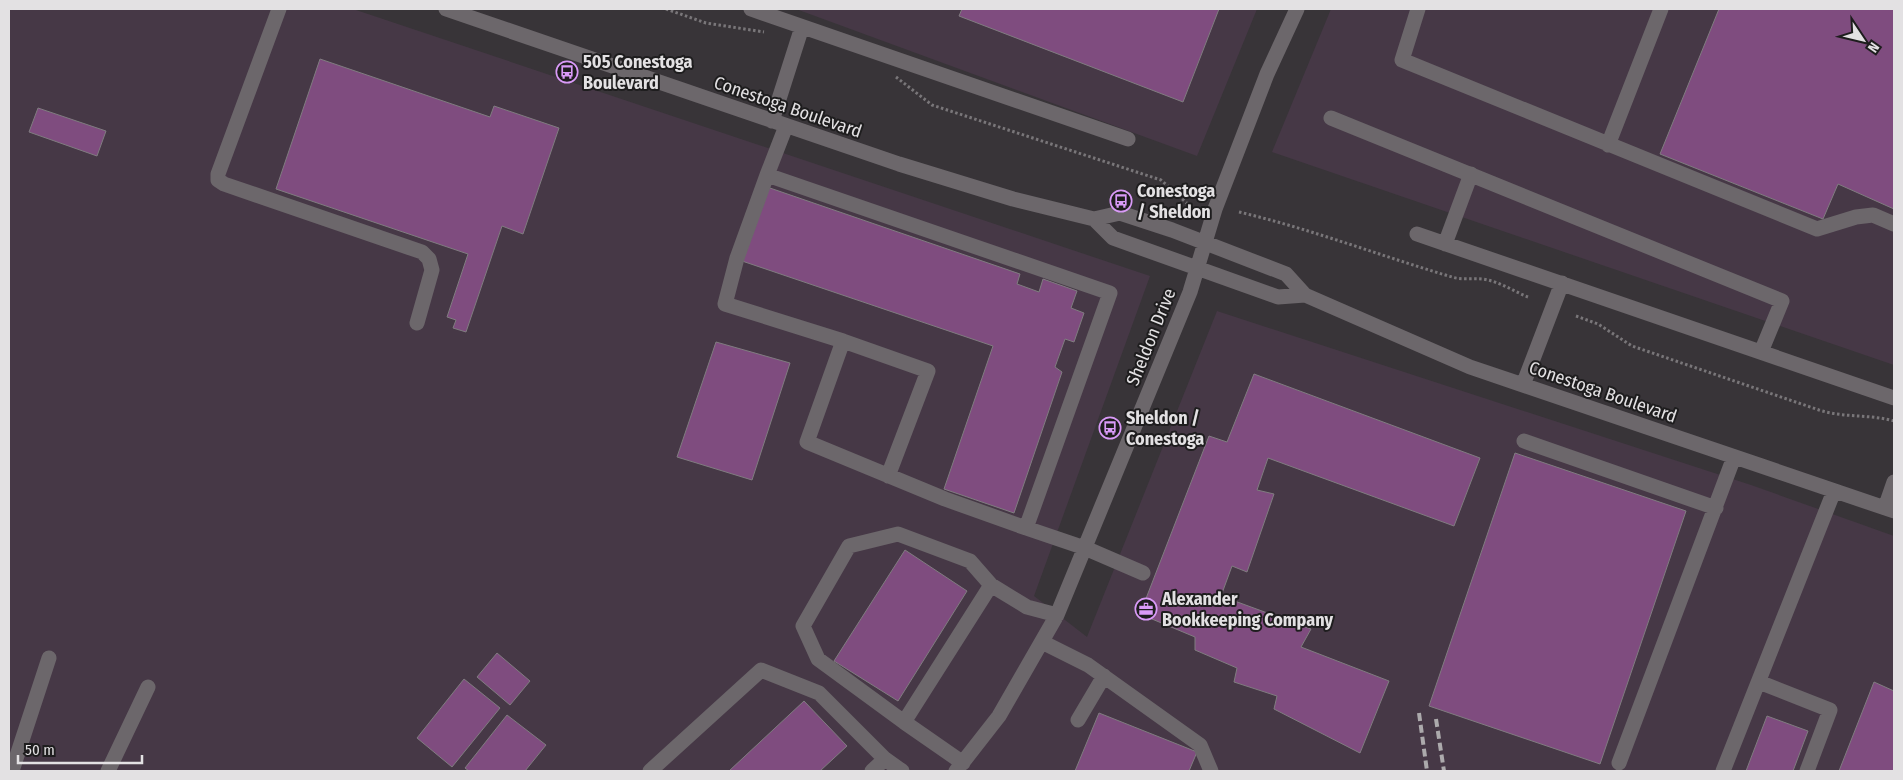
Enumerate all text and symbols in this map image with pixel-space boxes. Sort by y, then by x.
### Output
north arrow [1838,15,1888,65]
text: N [1864,39,1883,55]
place label: 505 Conestoga Boulevard [583,51,693,94]
bus stop icon: 505 Conestoga Boulevard [555,60,579,84]
street label: Conestoga Boulevard [711,71,865,143]
place label: Conestoga / Sheldon [1137,180,1215,223]
bus stop icon: Conestoga / Sheldon [1109,189,1133,213]
street label: Sheldon Drive [1122,285,1181,389]
street label: Conestoga Boulevard [1526,356,1680,428]
place label: Sheldon / Conestoga [1126,407,1204,450]
bus stop icon: Sheldon / Conestoga [1098,416,1122,440]
place label: Alexander Bookkeeping Company [1161,588,1334,631]
office icon: Alexander Bookkeeping Company [1134,597,1158,621]
scale bar [18,732,141,764]
text: 50 m [25,741,55,759]

